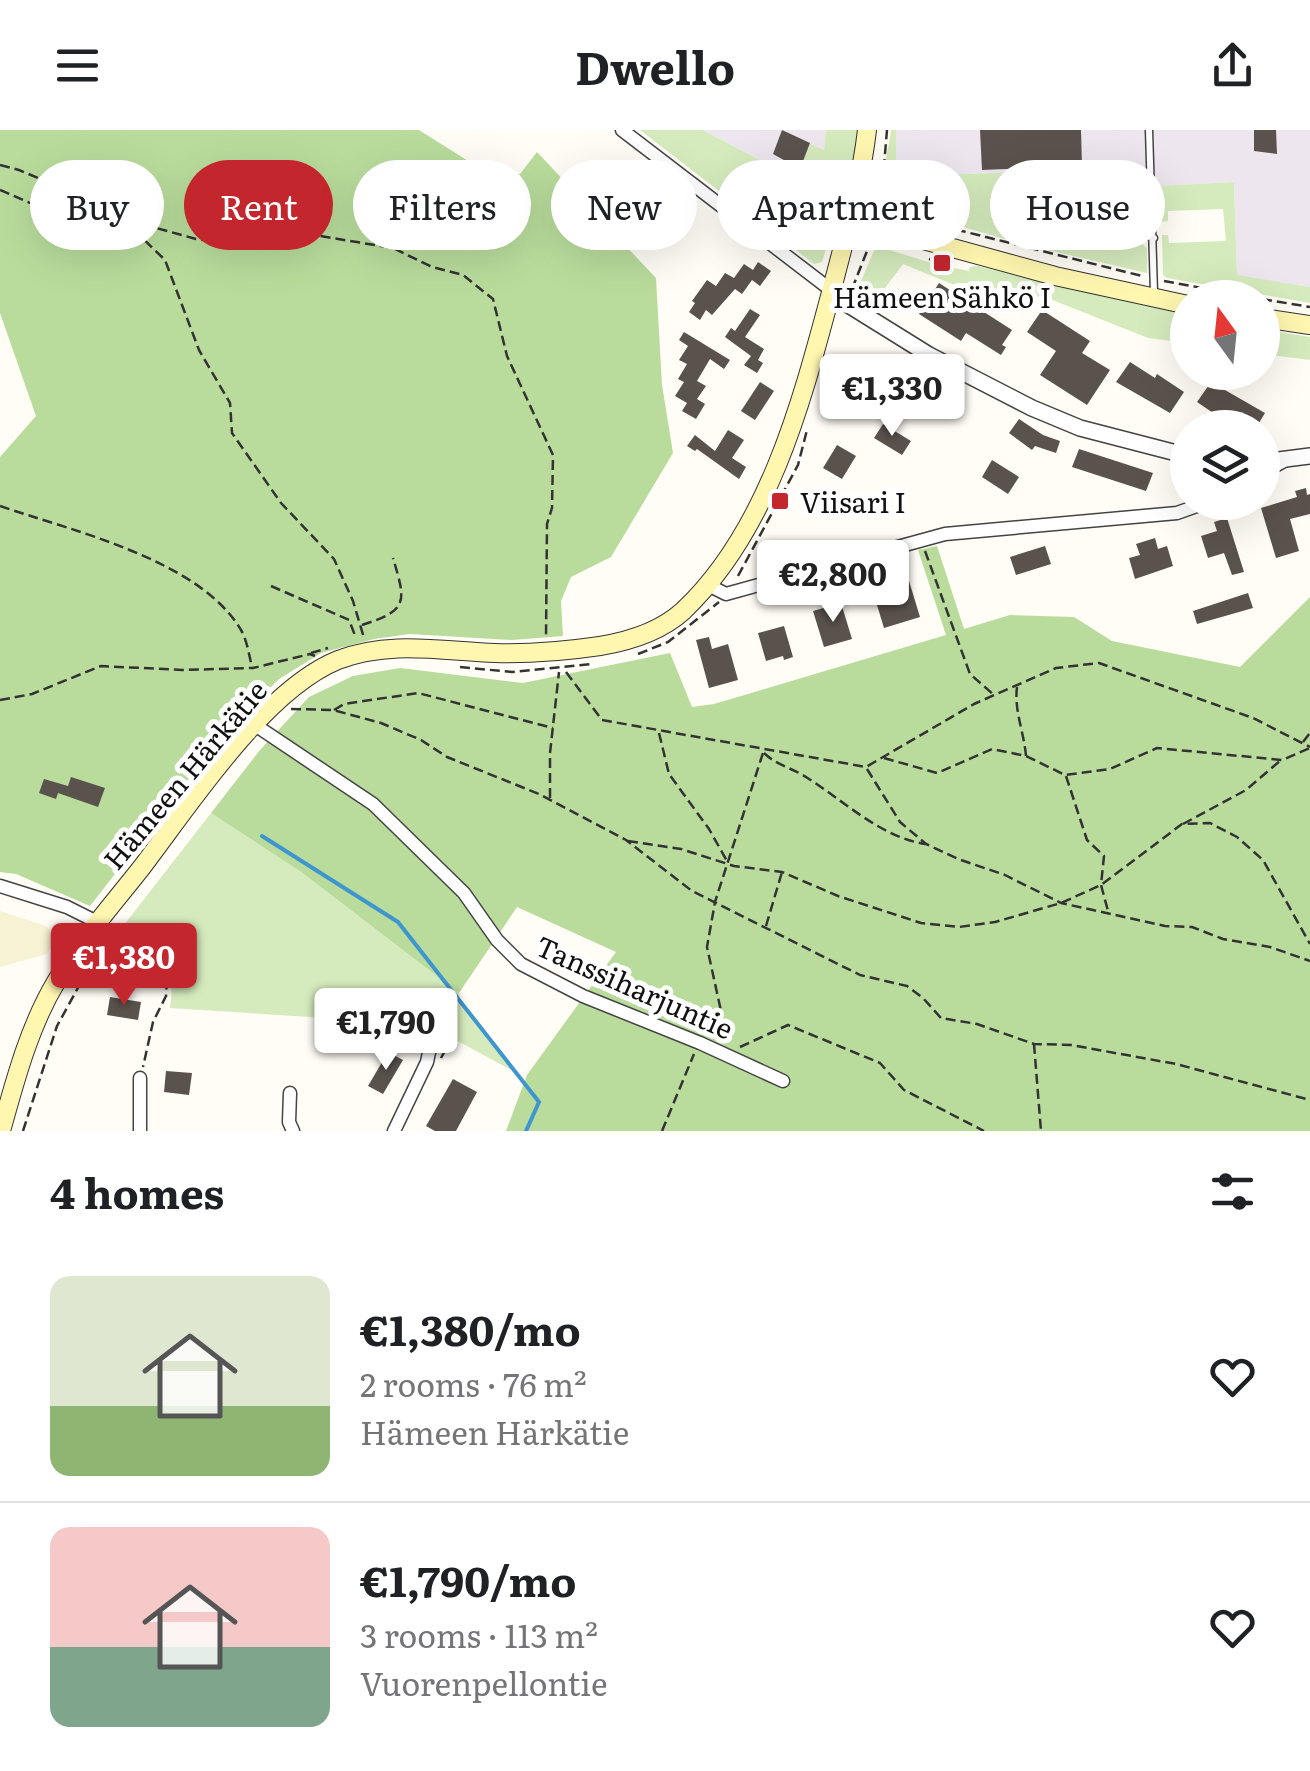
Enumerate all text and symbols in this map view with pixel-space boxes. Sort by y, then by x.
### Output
text: Dwello [575,32,735,99]
icon: menu [50,38,105,93]
icon: share [1205,38,1260,93]
chip: Buy [30,160,164,250]
chip: Rent [184,160,333,250]
chip: Filters [353,160,531,250]
chip: New [551,160,697,250]
chip: Apartment [717,160,970,250]
chip: House [990,160,1165,250]
marker: Hämeen Sähkö I [931,252,953,274]
place label: Hämeen Sähkö I [833,275,1051,317]
north arrow [1170,280,1280,390]
map controls [1170,280,1280,520]
pin: €1,330 [811,354,973,439]
text: €1,330 [842,362,942,410]
button: layers [1170,410,1280,520]
place label: Viisari I [800,480,906,522]
marker: Viisari I [769,490,791,512]
pin: €2,800 [752,540,914,625]
text: €2,800 [779,548,887,596]
street label: Hämeen Härkätie [92,670,276,878]
pin: €1,380 [43,923,205,1008]
street label: Tanssiharjuntie [530,924,740,1048]
text: €1,380 [73,931,175,979]
pin: €1,790 [305,988,467,1073]
text: €1,790 [336,996,436,1044]
text: 4 homes [50,1160,224,1222]
icon: filters [1205,1164,1260,1219]
text: €1,380/mo [360,1297,581,1359]
icon: home [130,1316,250,1436]
icon: heart [1205,1349,1260,1404]
text: 2 rooms · 76 m² [360,1359,587,1407]
text: Hämeen Härkätie [360,1407,629,1455]
text: €1,790/mo [360,1548,576,1610]
icon: home [130,1567,250,1687]
icon: heart [1205,1600,1260,1655]
text: 3 rooms · 113 m² [360,1610,598,1658]
text: Vuorenpellontie [360,1658,608,1706]

